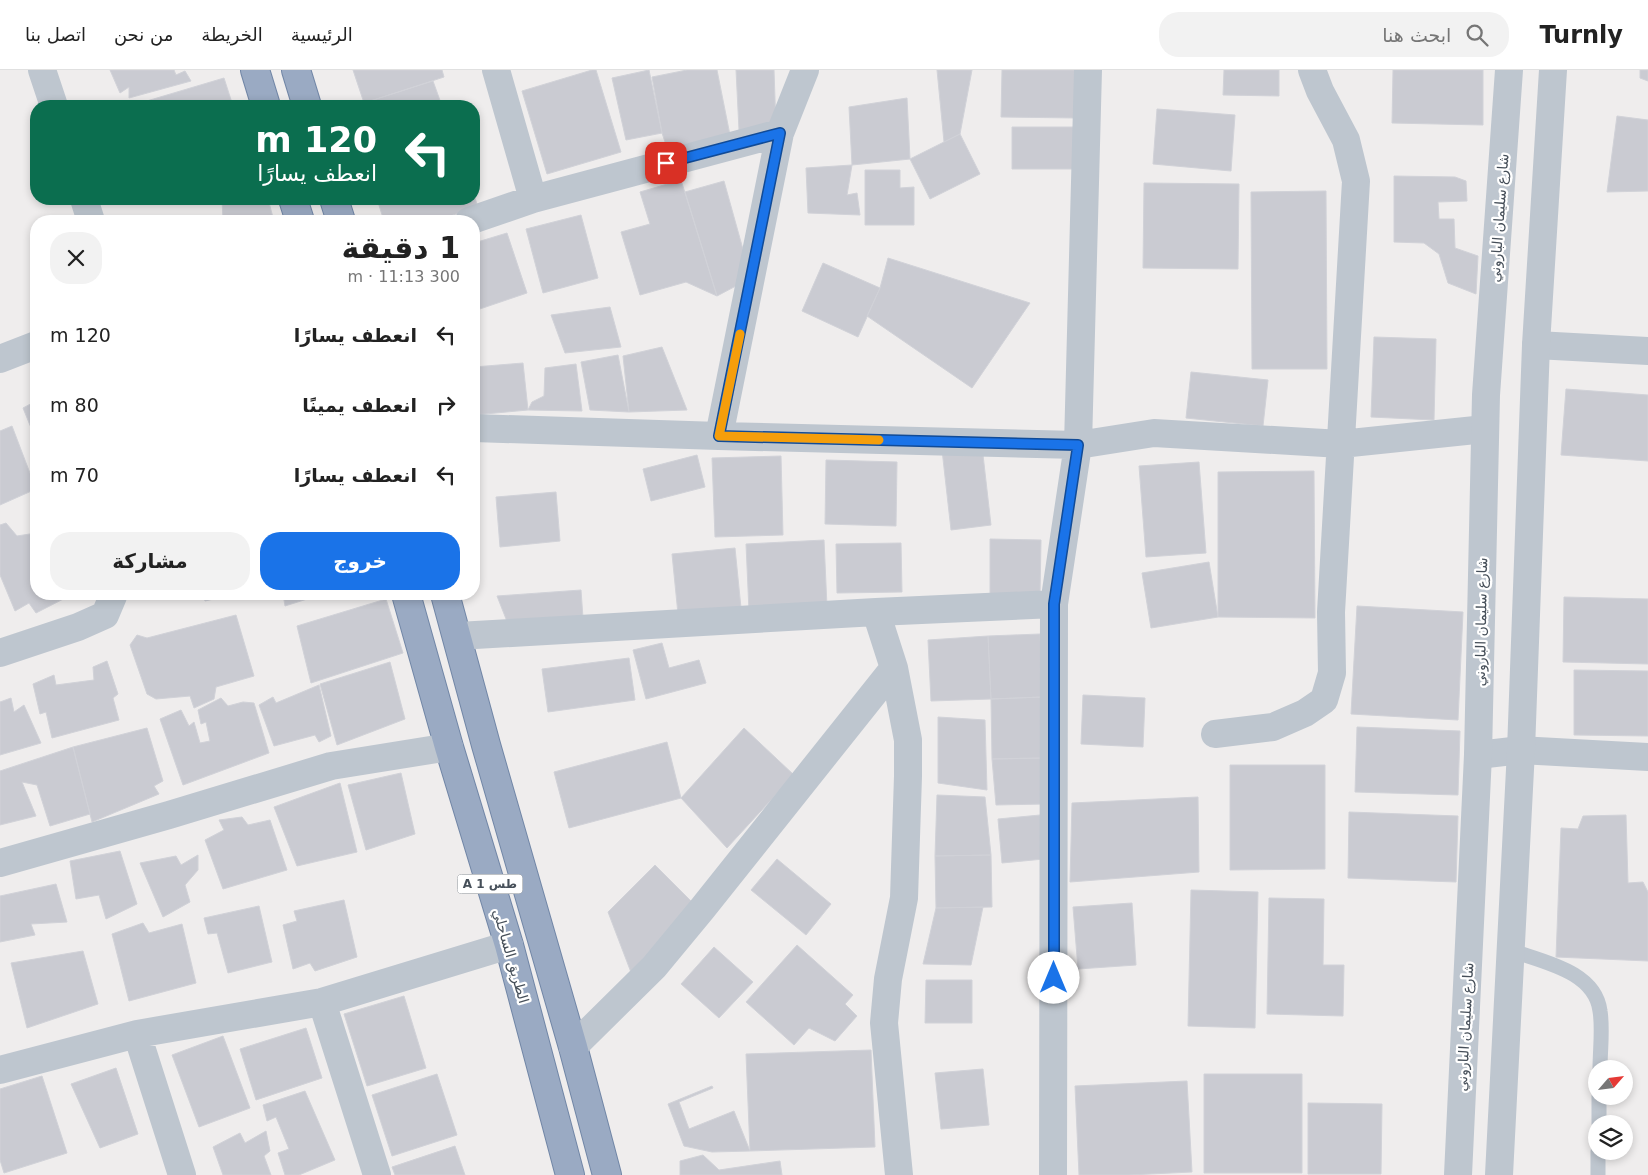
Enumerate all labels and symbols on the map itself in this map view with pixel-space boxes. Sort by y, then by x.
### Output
pin [645,142,687,184]
street label: شارع سليمان الباروني [1487,153,1512,283]
street label: شارع سليمان الباروني [1472,557,1491,687]
road number: A 1 طس [458,874,522,894]
street label: الطريق الساحلي [489,907,532,1005]
position arrow [1027,951,1079,1003]
street label: شارع سليمان الباروني [1454,962,1477,1092]
north arrow [1588,1060,1632,1105]

